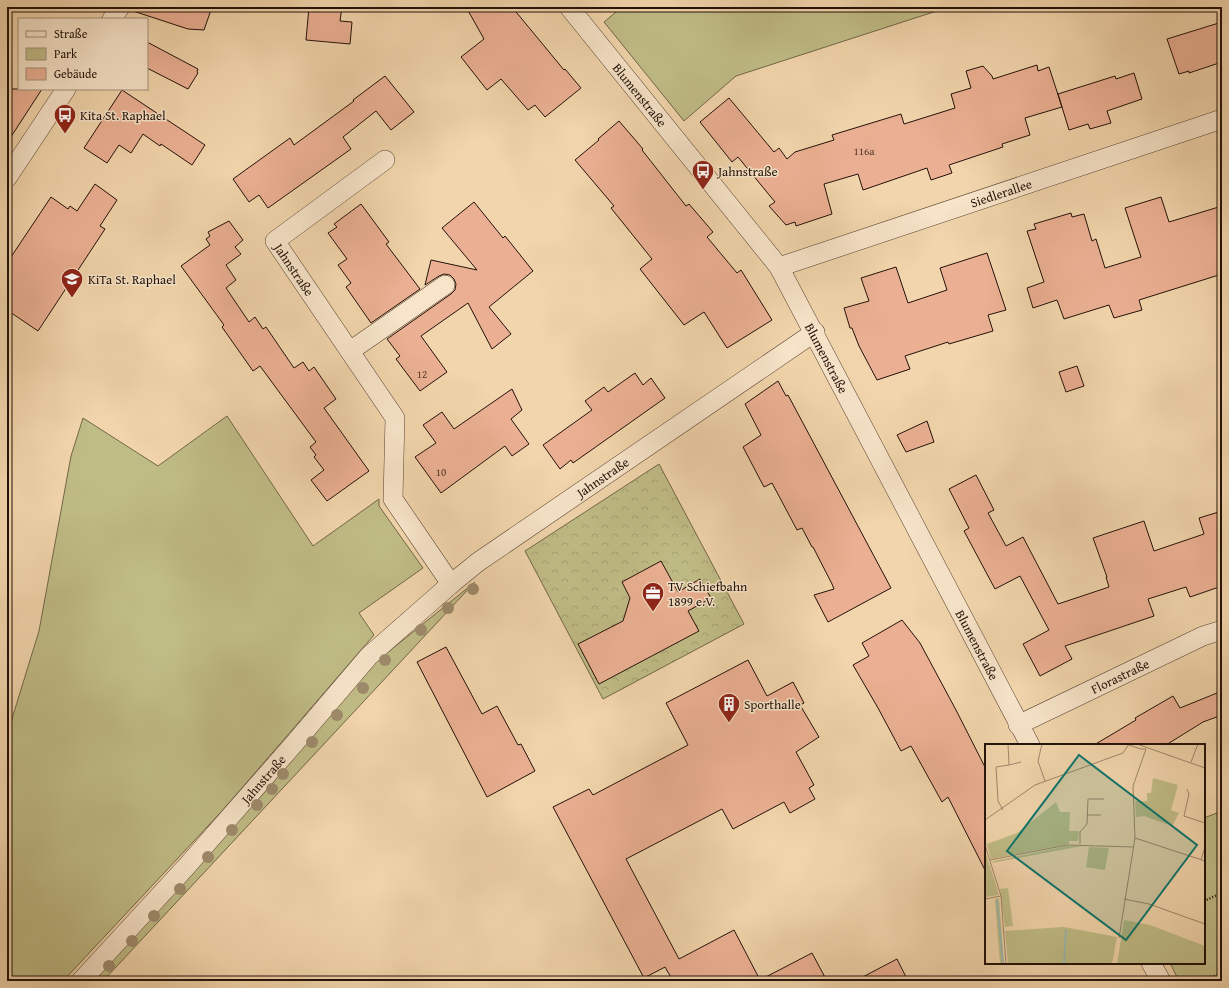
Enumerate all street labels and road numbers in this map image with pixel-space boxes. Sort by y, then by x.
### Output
street label: Blumenstraße [608,59,671,131]
street label: Siedlerallee [968,174,1034,212]
street label: Jahnstraße [268,238,319,300]
street label: Blumenstraße [800,320,853,397]
street label: Jahnstraße [571,453,633,503]
street label: Blumenstraße [951,607,1003,684]
street label: Florastraße [1088,654,1153,699]
street label: Jahnstraße [235,751,290,810]

